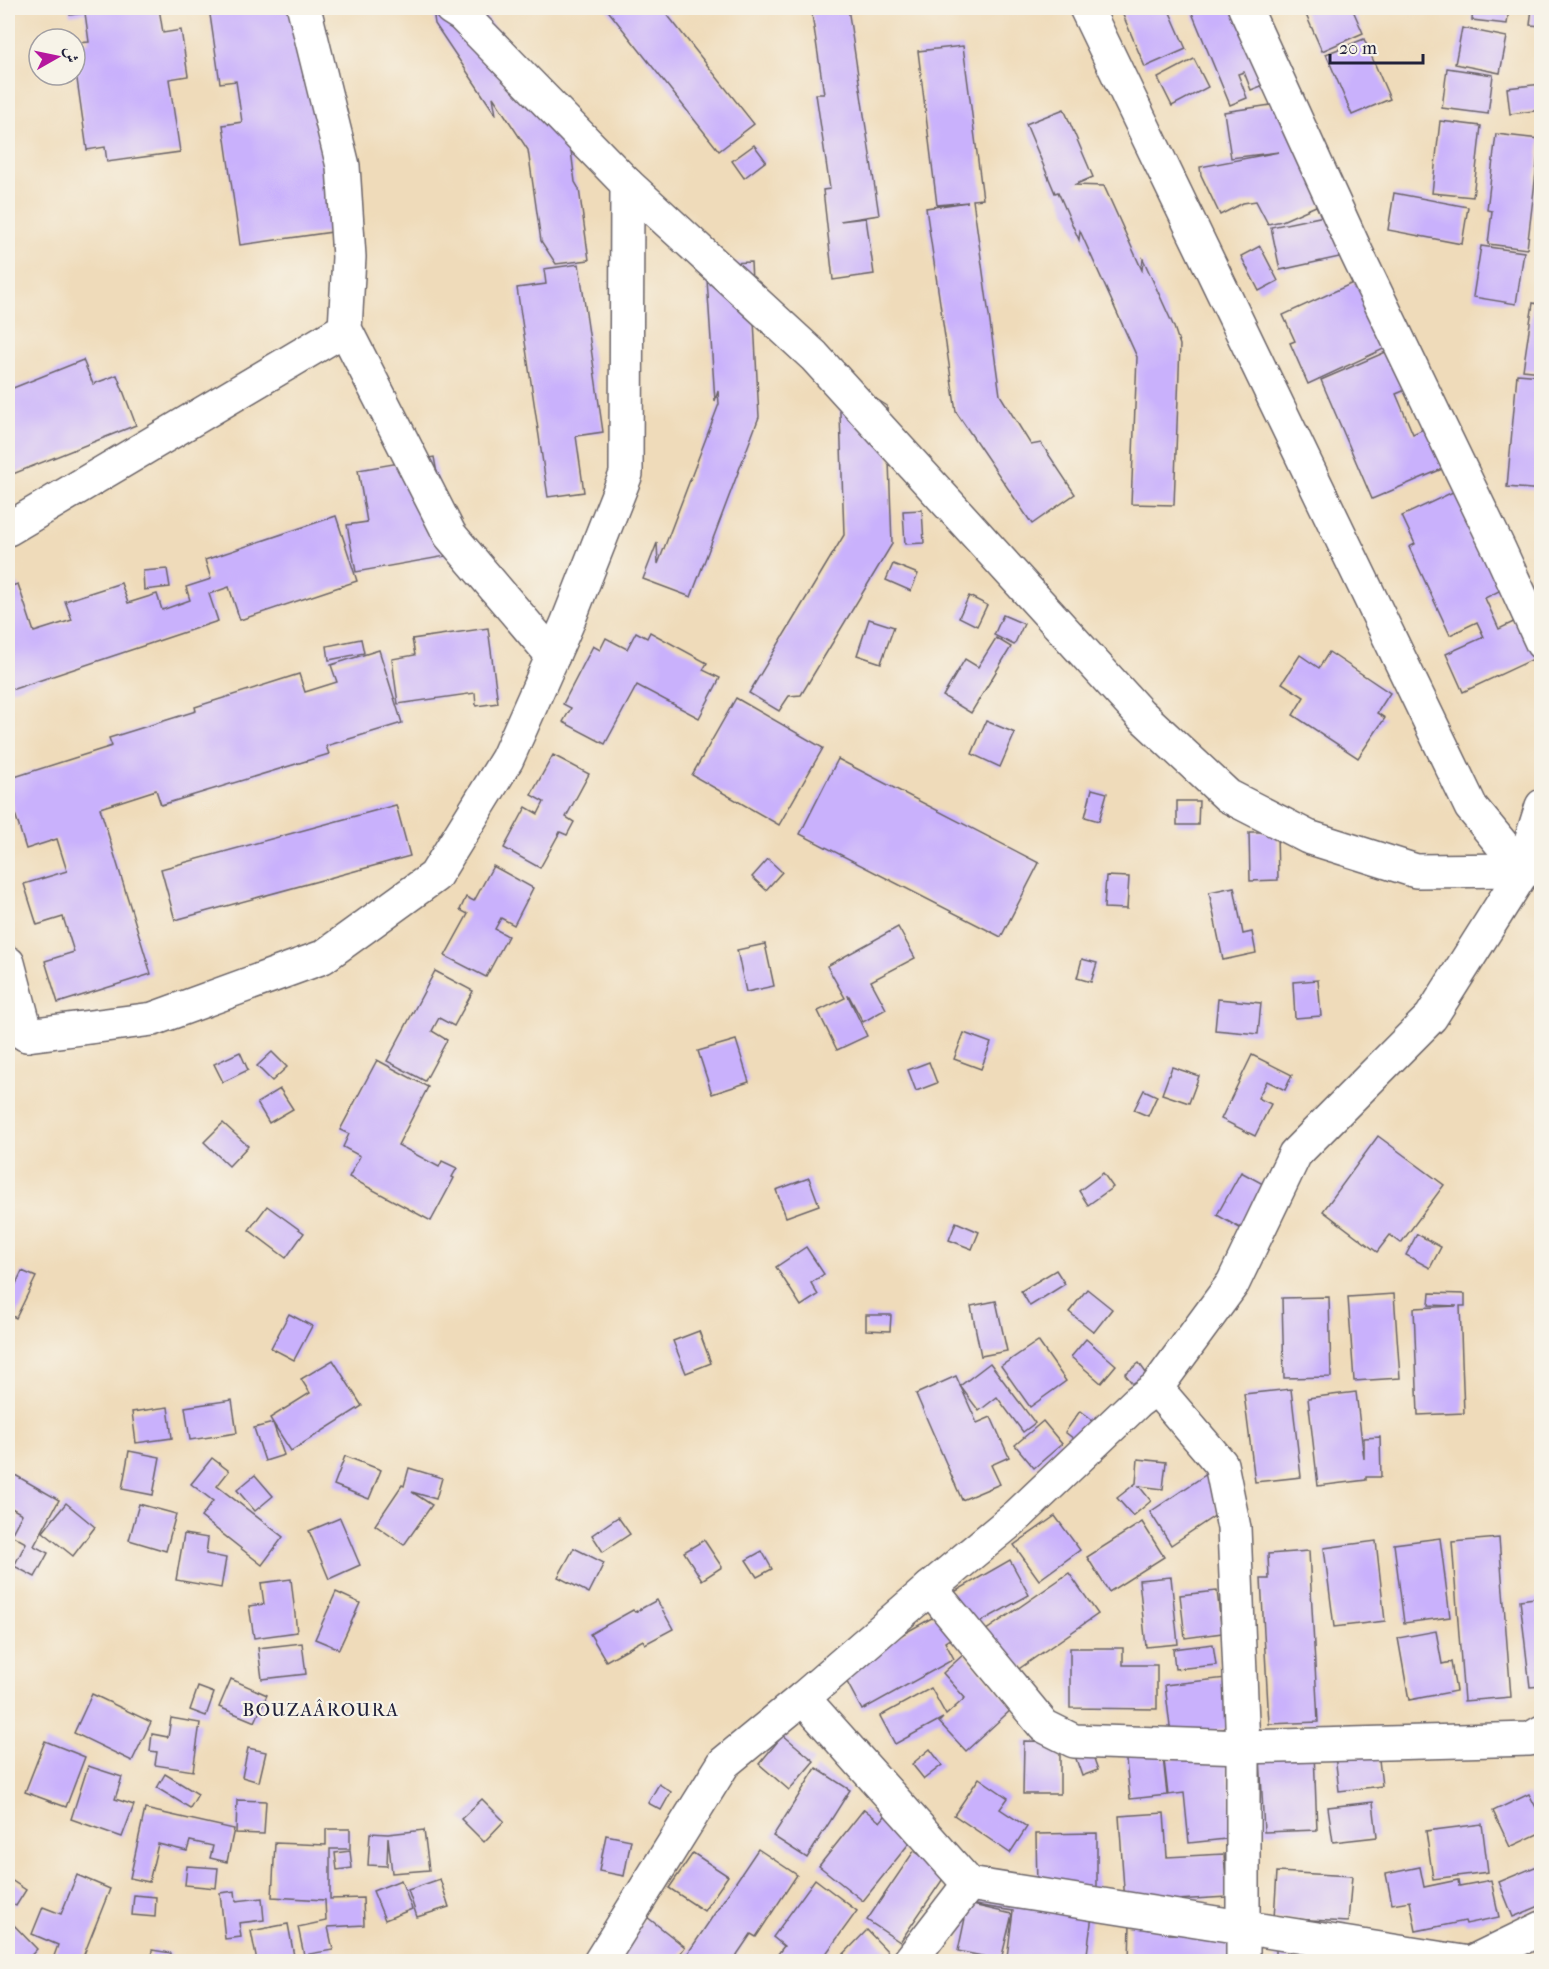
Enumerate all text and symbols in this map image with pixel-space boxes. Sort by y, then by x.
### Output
north arrow [27,27,87,87]
scale bar [1330,27,1423,65]
text: 20 m [1339,38,1377,59]
text: ش [61,45,82,64]
district label: BOUZAÂROURA [242,1699,400,1721]

